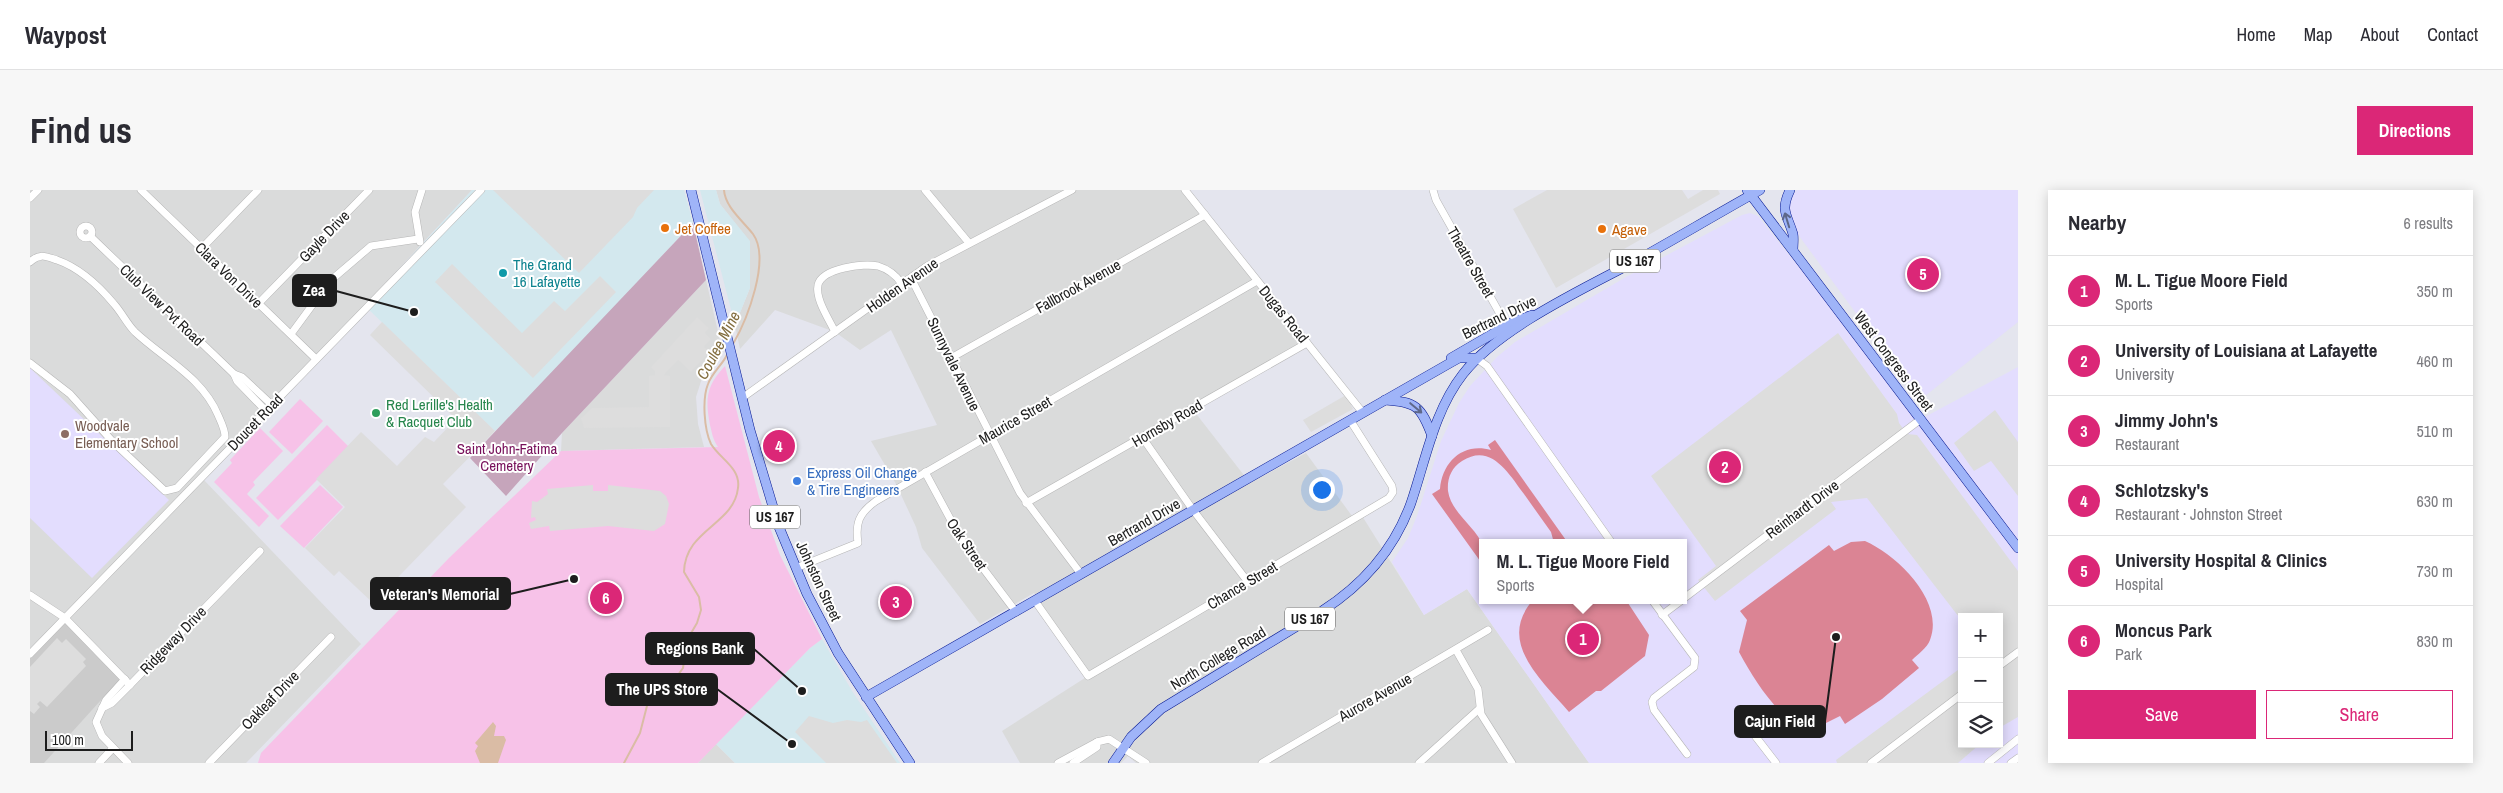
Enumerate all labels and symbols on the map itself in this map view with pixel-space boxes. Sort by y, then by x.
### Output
street label: Gayle Drive [294,205,354,267]
one-way arrow [1782,212,1792,228]
place label: Jet Coffee [675,218,731,239]
place label: Agave [1611,219,1647,240]
marker: Jet Coffee [659,222,671,234]
street label: Theatre Street [1442,223,1500,302]
marker: Agave [1596,223,1608,235]
street label: Clara Von Drive [190,237,268,313]
road number: US 167 [1610,249,1660,272]
street label: Holden Avenue [862,252,942,317]
place label: The Grand 16 Lafayette [513,254,581,292]
street label: Fallbrook Avenue [1032,254,1124,318]
pin: 5 [1907,255,1939,293]
street label: Club View Pvt Road [115,259,209,351]
marker: The Grand 16 Lafayette [497,267,509,279]
callout: Zea [293,275,336,306]
text: Zea [303,279,326,301]
street label: Dugas Road [1254,281,1314,347]
street label: Bertrand Drive [1458,290,1540,344]
water label: Coulee Mine [691,307,745,383]
street label: West Congress Street [1849,307,1939,416]
street label: Sunnyvale Avenue [922,314,986,414]
street label: Doucet Road [223,389,287,455]
street label: Maurice Street [975,390,1056,449]
place label: Red Lerille's Health & Racquet Club [386,394,493,432]
street label: Hornsby Road [1128,394,1206,452]
one-way arrow [1409,402,1422,413]
marker: Red Lerille's Health & Racquet Club [370,407,382,419]
place label: Woodvale Elementary School [75,415,178,453]
pin: 4 [763,427,795,465]
marker: Woodvale Elementary School [59,428,71,440]
park label: Saint John-Fatima Cemetery [457,438,557,476]
pin: 2 [1709,448,1741,486]
place label: Express Oil Change & Tire Engineers [807,462,917,500]
street label: Reinhardt Drive [1761,474,1843,544]
marker: Express Oil Change & Tire Engineers [791,475,803,487]
your location [1309,477,1335,503]
street label: Bertrand Drive [1104,493,1184,551]
road number: US 167 [750,506,800,528]
street label: Oak Street [942,514,992,575]
street label: Johnston Street [791,538,847,625]
street label: Chance Street [1203,555,1282,614]
callout: Veteran's Memorial [371,578,510,609]
pin: 6 [590,579,622,617]
text: Veteran's Memorial [381,583,499,605]
pin: 3 [880,583,912,621]
street label: Ridgeway Drive [135,601,211,679]
road number: US 167 [1285,608,1335,630]
pin: 1 [1567,620,1599,658]
street label: North College Road [1166,621,1270,695]
callout: Regions Bank [646,633,754,664]
text: Regions Bank [656,637,744,659]
street label: Oakleaf Drive [236,666,304,734]
street label: Aurore Avenue [1334,668,1416,727]
callout: The UPS Store [606,674,717,705]
text: The UPS Store [616,678,708,700]
callout: Cajun Field [1735,706,1825,737]
text: Cajun Field [1745,710,1815,732]
scale bar [45,728,132,751]

